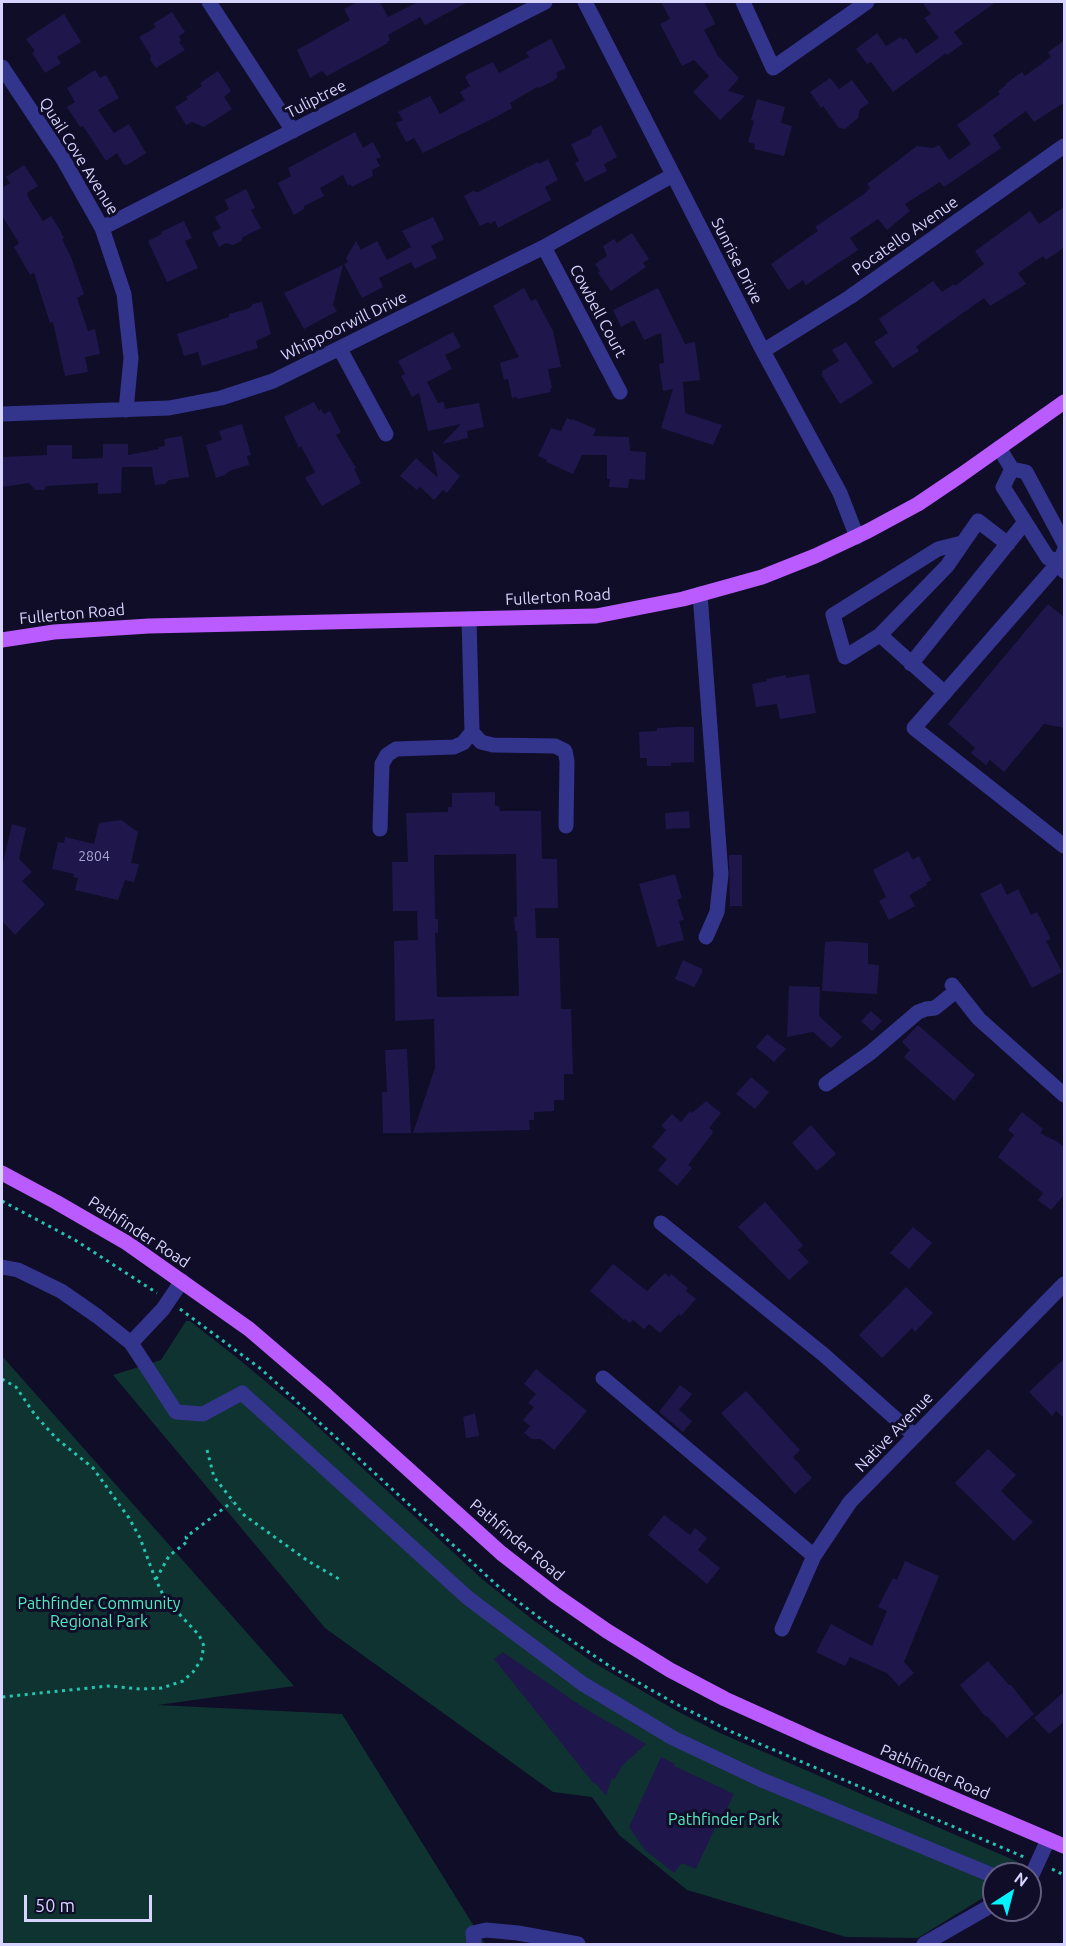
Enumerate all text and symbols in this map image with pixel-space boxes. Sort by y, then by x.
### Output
street label: Tuliptree [283,76,349,122]
street label: Quail Cove Avenue [35,94,123,218]
street label: Pocatello Avenue [848,192,962,280]
street label: Sunrise Drive [707,215,767,307]
street label: Cowbell Court [565,261,631,361]
street label: Whippoorwill Drive [278,287,410,365]
street label: Fullerton Road [505,585,611,609]
street label: Fullerton Road [18,600,126,628]
house number: 2804 [78,848,110,864]
street label: Pathfinder Road [85,1192,193,1272]
street label: Native Avenue [851,1388,937,1476]
street label: Pathfinder Road [466,1495,568,1585]
park label: Pathfinder Community Regional Park [17,1594,181,1632]
street label: Pathfinder Road [877,1740,993,1804]
park label: Pathfinder Park [668,1810,780,1830]
north arrow [982,1862,1042,1922]
text: N [1011,1868,1032,1890]
scale bar [27,1883,154,1921]
text: 50 m [35,1895,75,1915]

